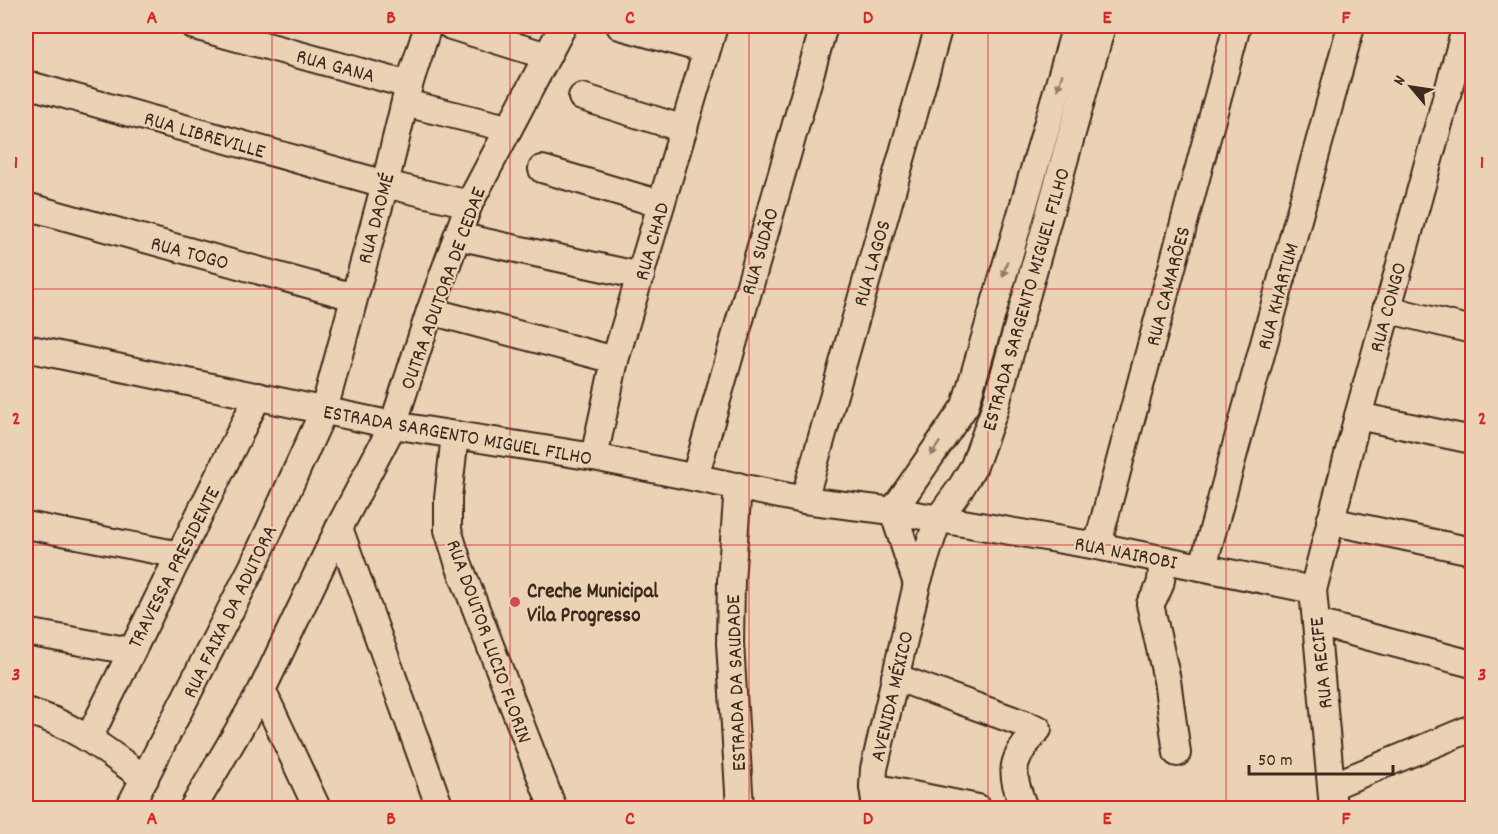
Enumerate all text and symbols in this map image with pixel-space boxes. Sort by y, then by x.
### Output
text: A [147,5,158,33]
text: B [386,5,396,33]
text: C [625,5,635,33]
text: D [863,5,874,33]
text: E [1102,5,1112,33]
text: F [1342,5,1352,33]
street label: RUA GANA [292,43,378,93]
north arrow [1381,57,1441,117]
text: N [1388,72,1412,90]
one-way arrow [1055,73,1064,91]
street label: RUA LIBREVILLE [140,105,269,169]
text: 1 [14,150,18,178]
text: 1 [1480,150,1484,178]
street label: ESTRADA SARGENTO MIGUEL FILHO [976,165,1080,435]
street label: RUA DAOMÉ [351,170,405,267]
street label: OUTRA ADUTORA DE CEDAE [394,183,496,394]
street label: RUA CHAD [628,199,679,284]
street label: RUA SUDÃO [735,205,789,299]
street label: RUA LAGOS [847,217,901,311]
street label: RUA CAMARÕES [1140,224,1200,350]
street label: RUA TOGO [147,230,232,280]
street label: RUA KHARTUM [1251,240,1309,354]
street label: RUA CONGO [1363,259,1416,356]
one-way arrow [1000,260,1009,278]
street label: ESTRADA SARGENTO MIGUEL FILHO [321,399,594,475]
text: 2 [12,406,20,434]
text: 2 [1478,406,1486,434]
one-way arrow [929,440,941,456]
street label: TRAVESSA PRESIDENTE [122,482,230,655]
street label: RUA FAIXA DA ADUTORA [177,521,287,704]
street label: RUA NAIROBI [1072,530,1180,580]
street label: RUA DOUTOR LUCIO FLORIN [436,536,538,748]
place label: Creche Municipal Vila Progresso [527,578,659,632]
street label: ESTRADA DA SAUDADE [720,594,756,772]
marker: Creche Municipal Vila Progresso [508,595,522,609]
street label: RUA RECIFE [1303,615,1343,710]
street label: AVENIDA MÉXICO [864,628,924,765]
text: 3 [12,662,20,690]
text: 3 [1478,662,1486,690]
scale bar [1249,738,1393,776]
text: 50 m [1258,749,1293,774]
text: A [147,806,158,834]
text: B [386,806,396,834]
text: C [625,806,635,834]
text: D [863,806,874,834]
text: E [1102,806,1112,834]
text: F [1342,806,1352,834]

